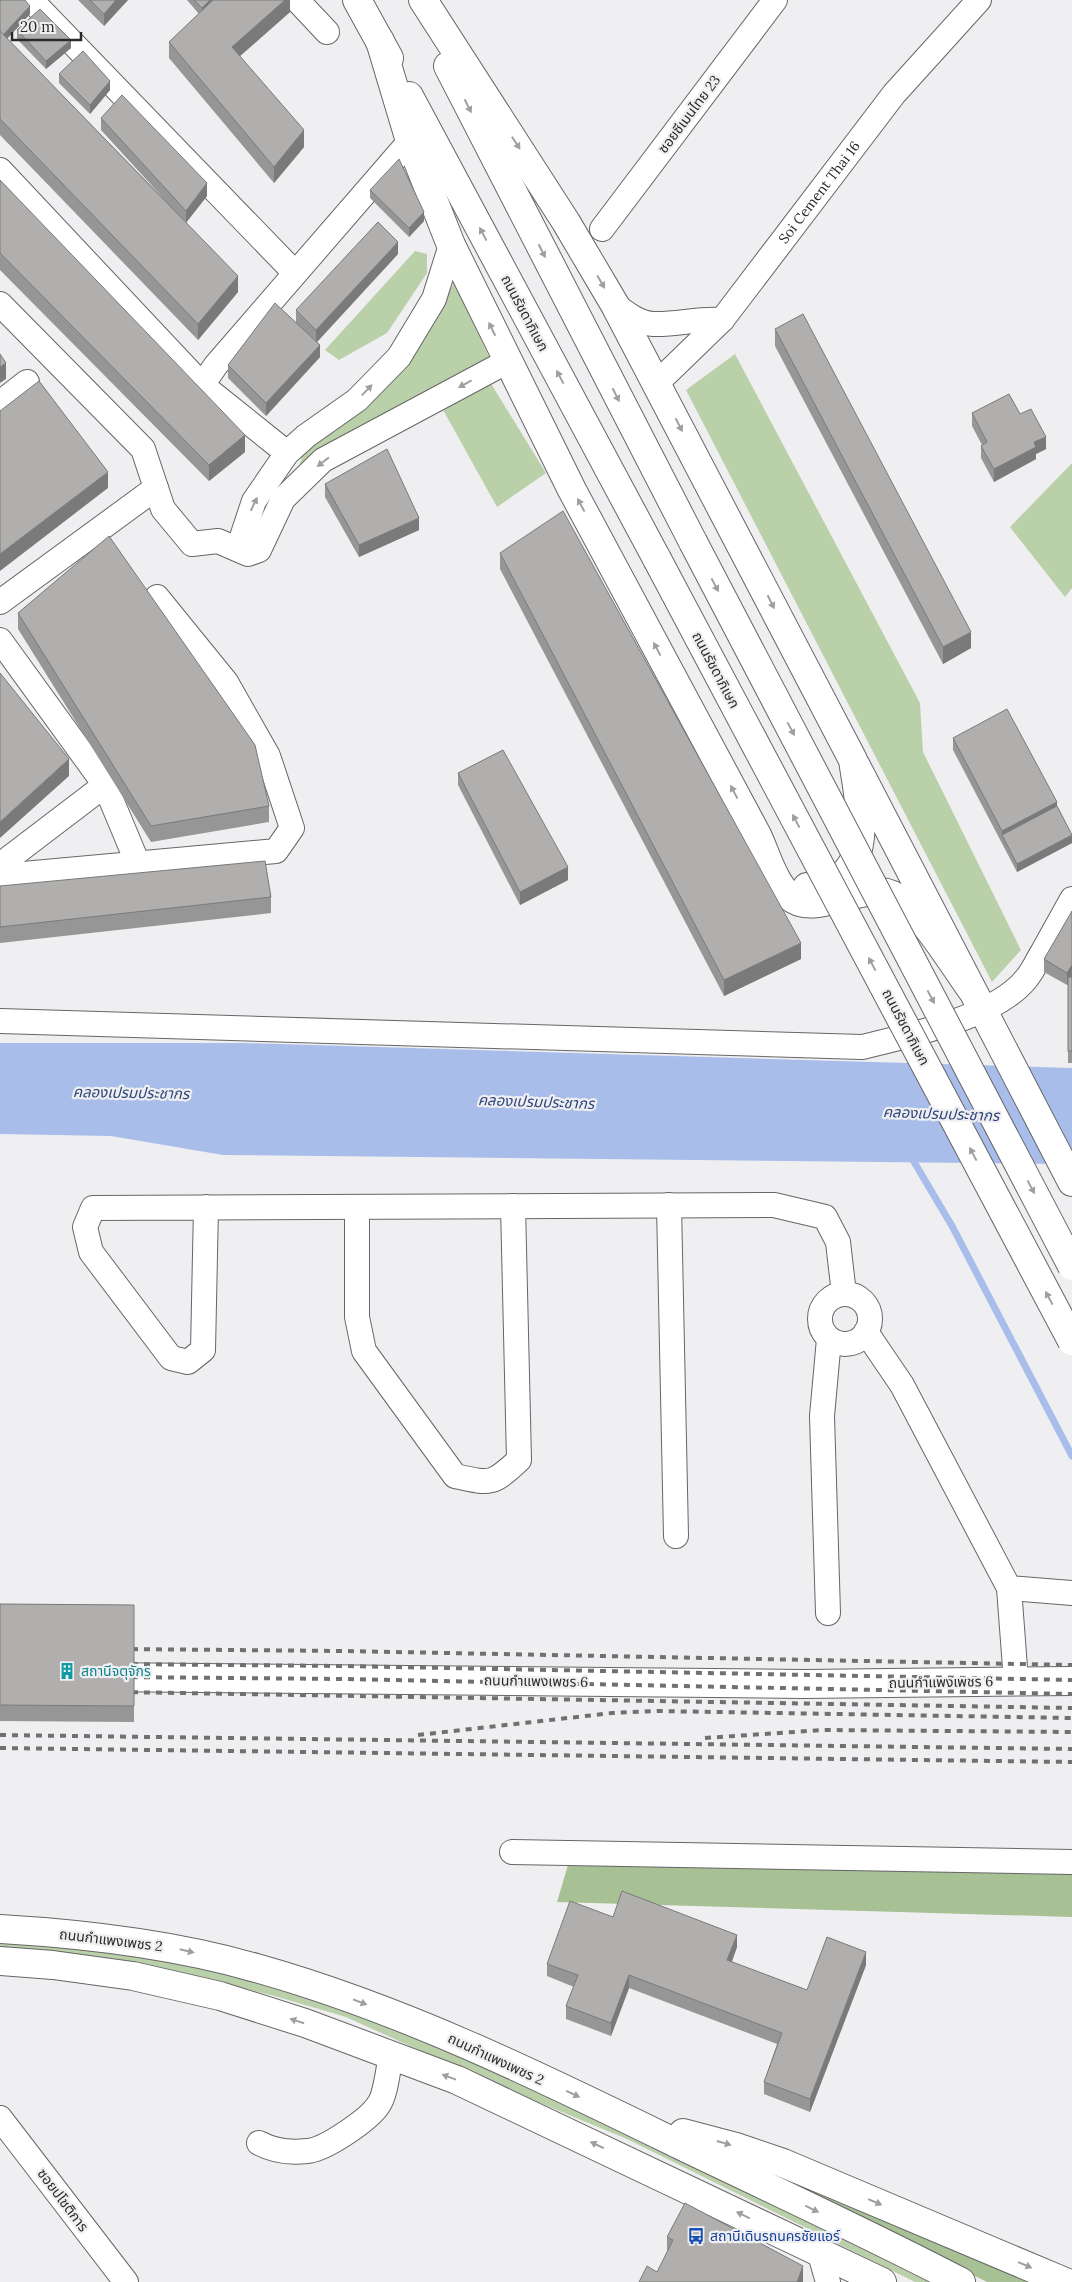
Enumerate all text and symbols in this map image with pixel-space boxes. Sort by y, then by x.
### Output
scale bar [12,10,81,42]
text: 20 m [20,17,55,36]
street label: ซอยซีเมนไทย 23 [654,71,724,157]
one-way arrow [464,99,472,113]
one-way arrow [512,137,521,150]
street label: Soi Cement Thai 16 [774,137,864,247]
one-way arrow [479,227,487,241]
one-way arrow [538,244,546,258]
street label: ถนนรัชดาภิเษก [497,272,553,354]
one-way arrow [597,275,606,289]
one-way arrow [488,322,496,336]
one-way arrow [555,371,564,384]
one-way arrow [459,380,472,389]
one-way arrow [361,384,373,396]
one-way arrow [612,388,620,402]
one-way arrow [675,418,683,432]
one-way arrow [316,456,329,467]
one-way arrow [250,496,259,511]
one-way arrow [577,498,585,513]
one-way arrow [711,578,719,592]
one-way arrow [767,595,775,609]
street label: ถนนรัชดาภิเษก [688,629,744,711]
one-way arrow [653,642,662,655]
one-way arrow [787,722,795,736]
one-way arrow [730,785,738,799]
one-way arrow [792,813,800,828]
one-way arrow [868,957,876,971]
street label: ถนนรัชดาภิเษก [878,986,934,1068]
one-way arrow [927,990,935,1004]
water label: คลองเปรมประชากร [73,1082,191,1103]
water label: คลองเปรมประชากร [478,1090,596,1113]
water label: คลองเปรมประชากร [883,1102,1001,1125]
one-way arrow [969,1147,977,1161]
one-way arrow [1027,1180,1035,1195]
one-way arrow [1045,1290,1053,1305]
building icon: สถานีจตุจักร [57,1661,77,1681]
place label: สถานีจตุจักร [81,1662,151,1680]
street label: ถนนกำแพงเพชร 6 [484,1671,588,1691]
street label: ถนนกำแพงเพชร 6 [889,1672,993,1692]
street label: ถนนกำแพงเพชร 2 [58,1925,164,1955]
one-way arrow [180,1947,195,1955]
one-way arrow [353,1998,368,2006]
one-way arrow [289,2016,304,2024]
street label: ถนนกำแพงเพชร 2 [445,2029,547,2089]
one-way arrow [441,2073,456,2081]
one-way arrow [566,2090,580,2098]
one-way arrow [716,2140,731,2148]
one-way arrow [590,2141,604,2149]
street label: ซอยปโชติการ [33,2165,93,2235]
one-way arrow [868,2198,882,2206]
one-way arrow [804,2204,819,2213]
one-way arrow [736,2211,751,2219]
bus stop icon: สถานีเดินรถนครชัยแอร์ [686,2226,706,2246]
place label: สถานีเดินรถนครชัยแอร์ [710,2227,841,2245]
one-way arrow [1018,2262,1032,2270]

